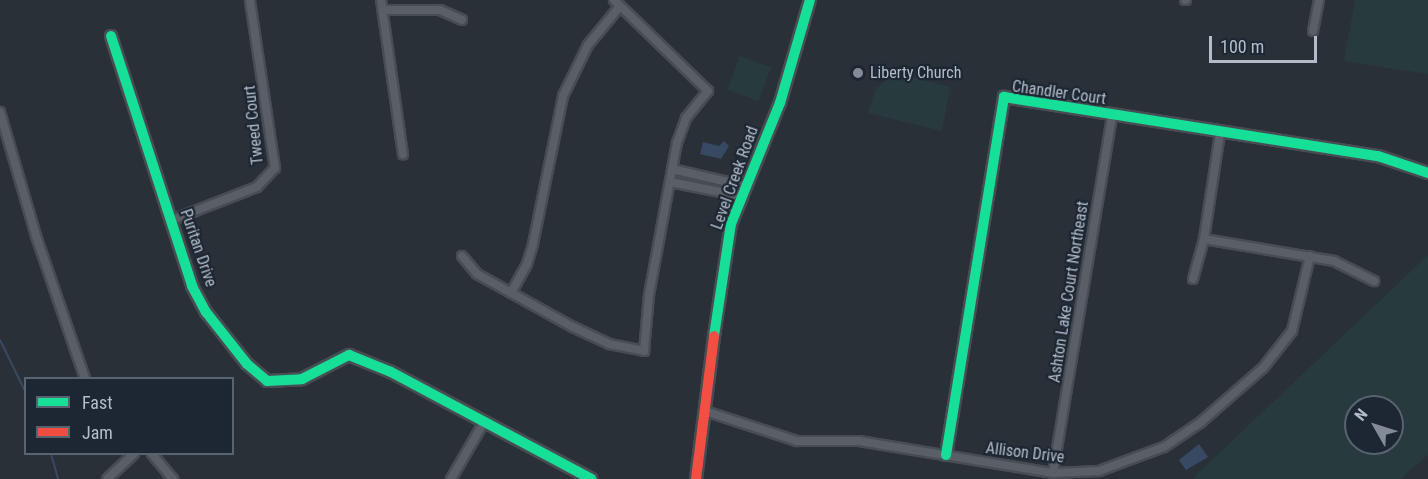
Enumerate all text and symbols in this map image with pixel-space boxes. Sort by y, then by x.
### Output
scale bar [1212,24,1320,62]
text: 100 m [1220,36,1264,57]
place label: Liberty Church [870,63,961,83]
marker: Liberty Church [851,66,865,80]
street label: Chandler Court [1011,77,1107,109]
street label: Tweed Court [240,84,268,166]
street label: Level Creek Road [707,124,763,232]
street label: Ashton Lake Court Northeast [1045,200,1093,384]
street label: Puritan Drive [176,207,220,289]
legend [24,377,234,455]
text: Fast [82,392,113,413]
north arrow [1344,395,1404,455]
text: N [1351,405,1372,424]
text: Jam [82,422,113,443]
street label: Allison Drive [985,439,1065,467]

